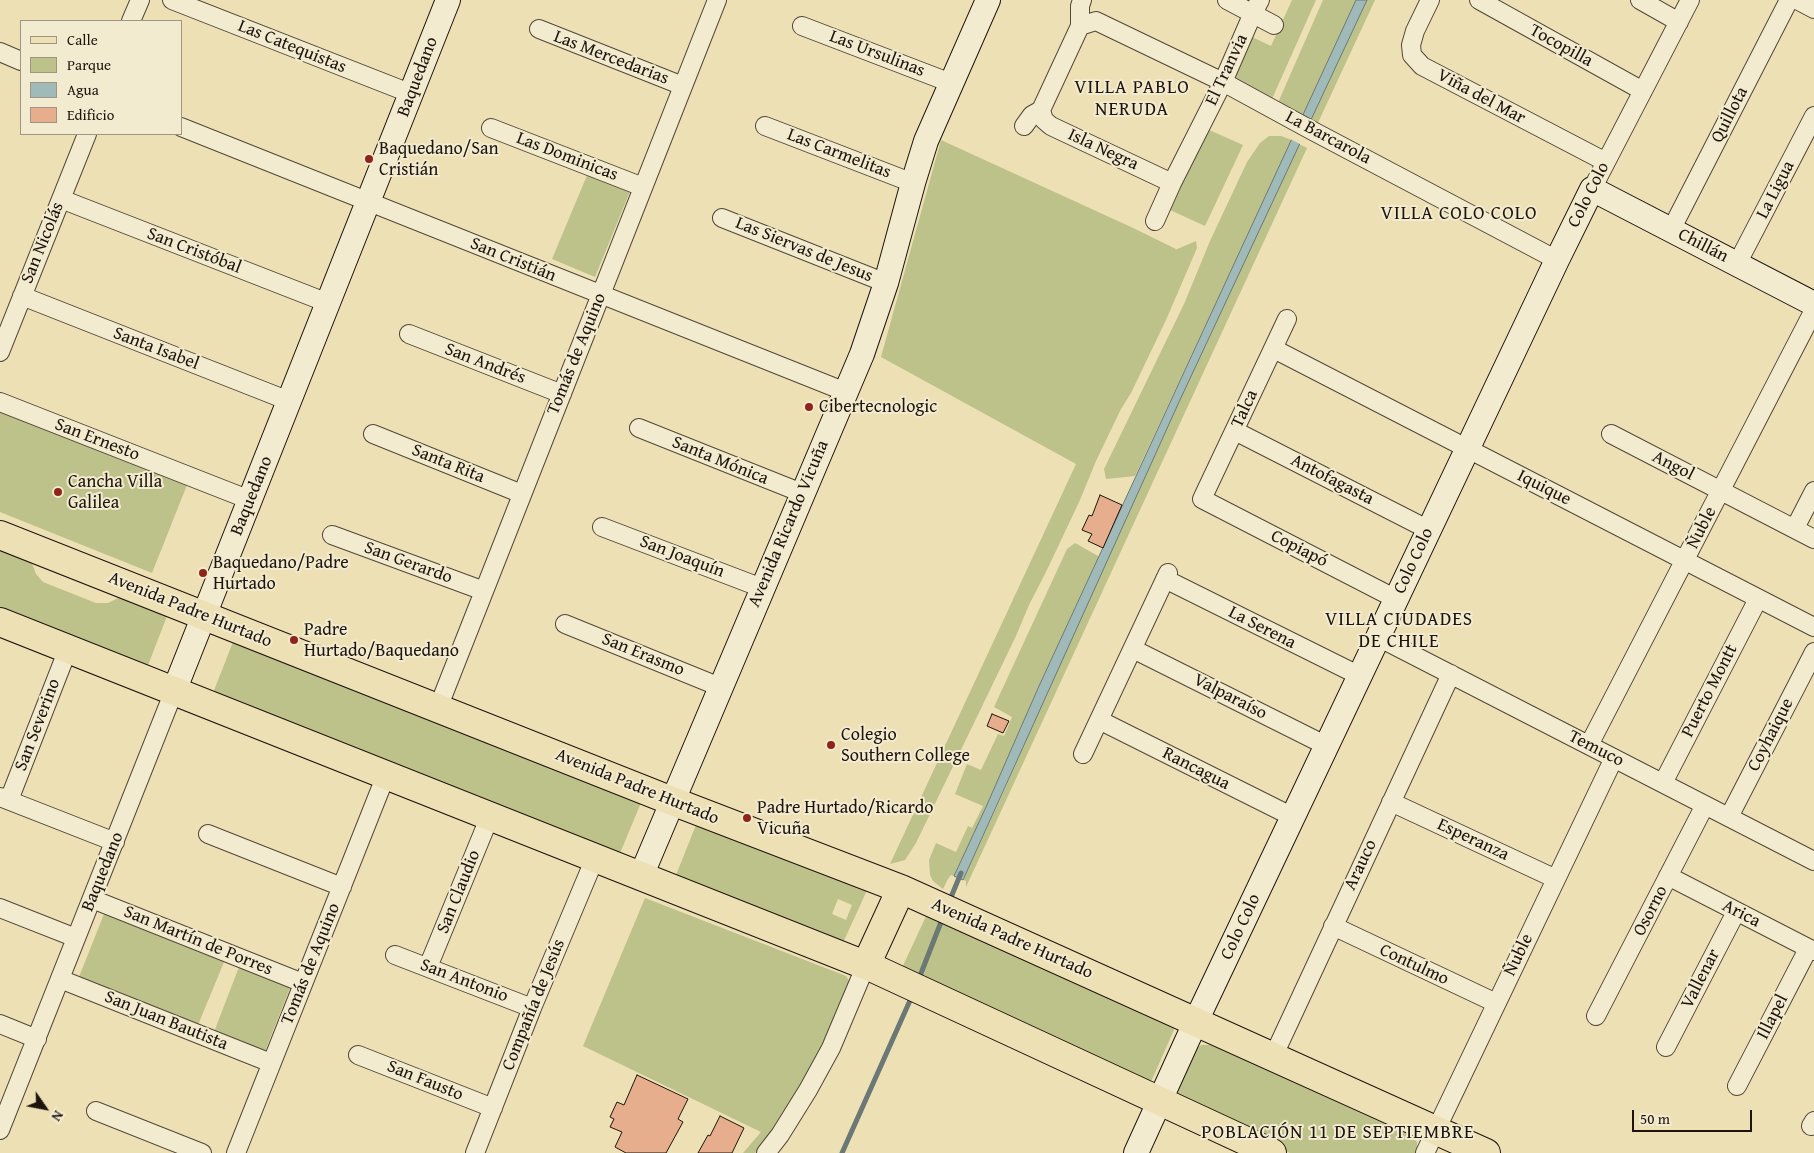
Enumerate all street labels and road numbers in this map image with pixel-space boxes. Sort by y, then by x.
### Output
street label: Las Catequistas [235,15,349,79]
street label: Tocopilla [1526,20,1596,72]
street label: Las Mercedarias [550,26,672,90]
street label: Las Ursulinas [826,26,928,82]
street label: El Tranvia [1201,31,1253,109]
street label: Baquedano [393,34,443,120]
street label: Viña del Mar [1433,65,1529,129]
street label: Quillota [1707,83,1753,147]
street label: La Barcarola [1282,107,1374,169]
street label: Las Carmelitas [784,124,894,184]
street label: Isla Negra [1064,124,1142,176]
street label: Las Dominicas [513,128,621,186]
street label: La Ligua [1752,157,1800,223]
street label: Colo Colo [1563,159,1615,231]
street label: San Nicolás [17,199,69,287]
street label: Las Siervas de Jesus [732,213,876,287]
street label: San Cristóbal [144,223,244,279]
street label: Chillán [1674,224,1732,268]
street label: San Cristián [467,233,559,287]
street label: Tomás de Aquino [543,290,611,418]
street label: Santa Isabel [110,323,202,375]
street label: San Andrés [441,339,529,389]
street label: Talca [1227,387,1263,431]
street label: San Ernesto [52,414,142,466]
street label: Santa Mónica [669,432,771,490]
street label: Avenida Ricardo Vicuña [744,437,834,611]
street label: Santa Rita [408,440,488,488]
street label: Angol [1648,446,1698,486]
street label: Antofagasta [1287,450,1377,510]
street label: Baquedano [226,453,278,539]
street label: Iquique [1513,465,1575,511]
street label: Ñuble [1682,503,1722,553]
street label: Copiapó [1267,525,1331,573]
street label: Colo Colo [1389,525,1439,597]
street label: San Joaquín [637,531,727,583]
street label: San Gerardo [361,537,455,589]
street label: Avenida Padre Hurtado [105,567,275,653]
street label: La Serena [1225,602,1299,654]
street label: San Erasmo [599,629,687,681]
street label: Puerto Montt [1677,641,1743,741]
street label: Valparaíso [1190,669,1270,725]
street label: San Severino [10,676,66,774]
street label: Coyhaique [1743,695,1799,775]
street label: Temuco [1565,726,1627,772]
street label: Rancagua [1159,743,1233,795]
street label: Avenida Padre Hurtado [552,744,722,830]
street label: Esperanza [1434,814,1512,866]
street label: Baquedano [77,829,129,915]
street label: Arauco [1340,836,1382,894]
street label: San Claudio [432,847,486,937]
street label: Osorno [1629,882,1673,940]
street label: Colo Colo [1216,891,1266,963]
street label: Avenida Padre Hurtado [928,894,1096,984]
street label: Arica [1718,895,1764,933]
street label: Tomás de Aquino [277,900,345,1028]
street label: San Martín de Porres [120,901,276,981]
street label: Ñuble [1500,930,1538,980]
street label: Compañía de Jesús [498,936,570,1074]
street label: Contulmo [1376,940,1452,990]
street label: Vallenar [1677,946,1725,1012]
street label: San Antonio [417,954,511,1008]
street label: San Juan Bautista [101,986,231,1056]
street label: Illapel [1753,991,1793,1043]
street label: San Fausto [384,1056,466,1106]

